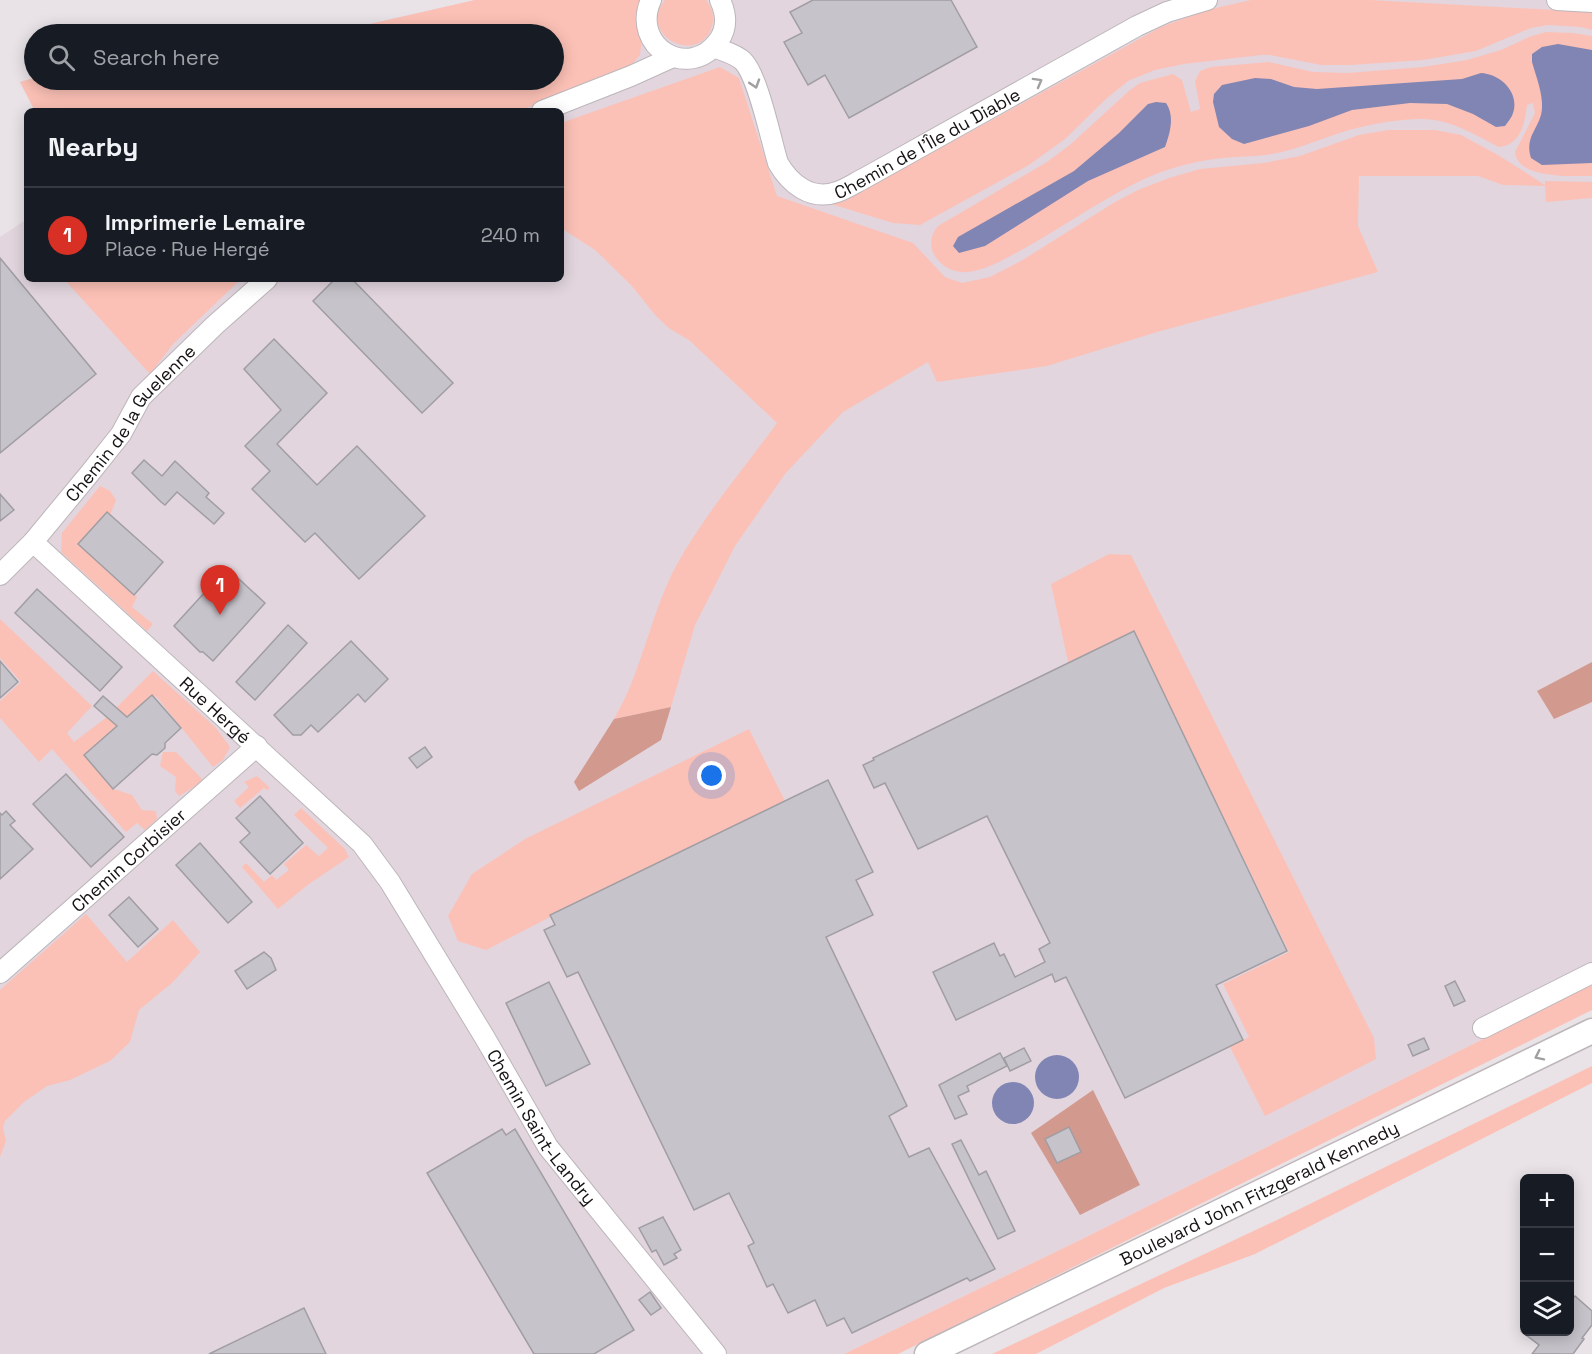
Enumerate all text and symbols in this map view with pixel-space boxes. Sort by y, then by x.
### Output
search box [24,24,564,90]
icon: search [45,41,78,74]
text: Search here [93,43,220,71]
one-way arrow [748,78,760,89]
one-way arrow [1032,78,1042,89]
street label: Chemin de l'Île du Diable [831,82,1024,204]
text: Nearby [48,130,138,164]
text: Imprimerie Lemaire [105,208,306,236]
text: 1 [63,222,72,248]
text: 240 m [481,222,540,248]
text: Place · Rue Hergé [105,236,270,262]
street label: Chemin de la Guelenne [60,339,200,506]
pin: 1 [200,566,240,615]
street label: Rue Hergé [175,671,256,748]
your location [697,761,726,790]
street label: Chemin Corbisier [66,803,191,917]
street label: Chemin Saint-Landry [482,1045,602,1209]
one-way arrow [1535,1049,1546,1061]
street label: Boulevard John Fitzgerald Kennedy [1116,1115,1402,1270]
map controls [1520,1174,1574,1336]
button: + [1520,1174,1574,1228]
button: − [1520,1228,1574,1282]
button: layers [1520,1282,1574,1336]

